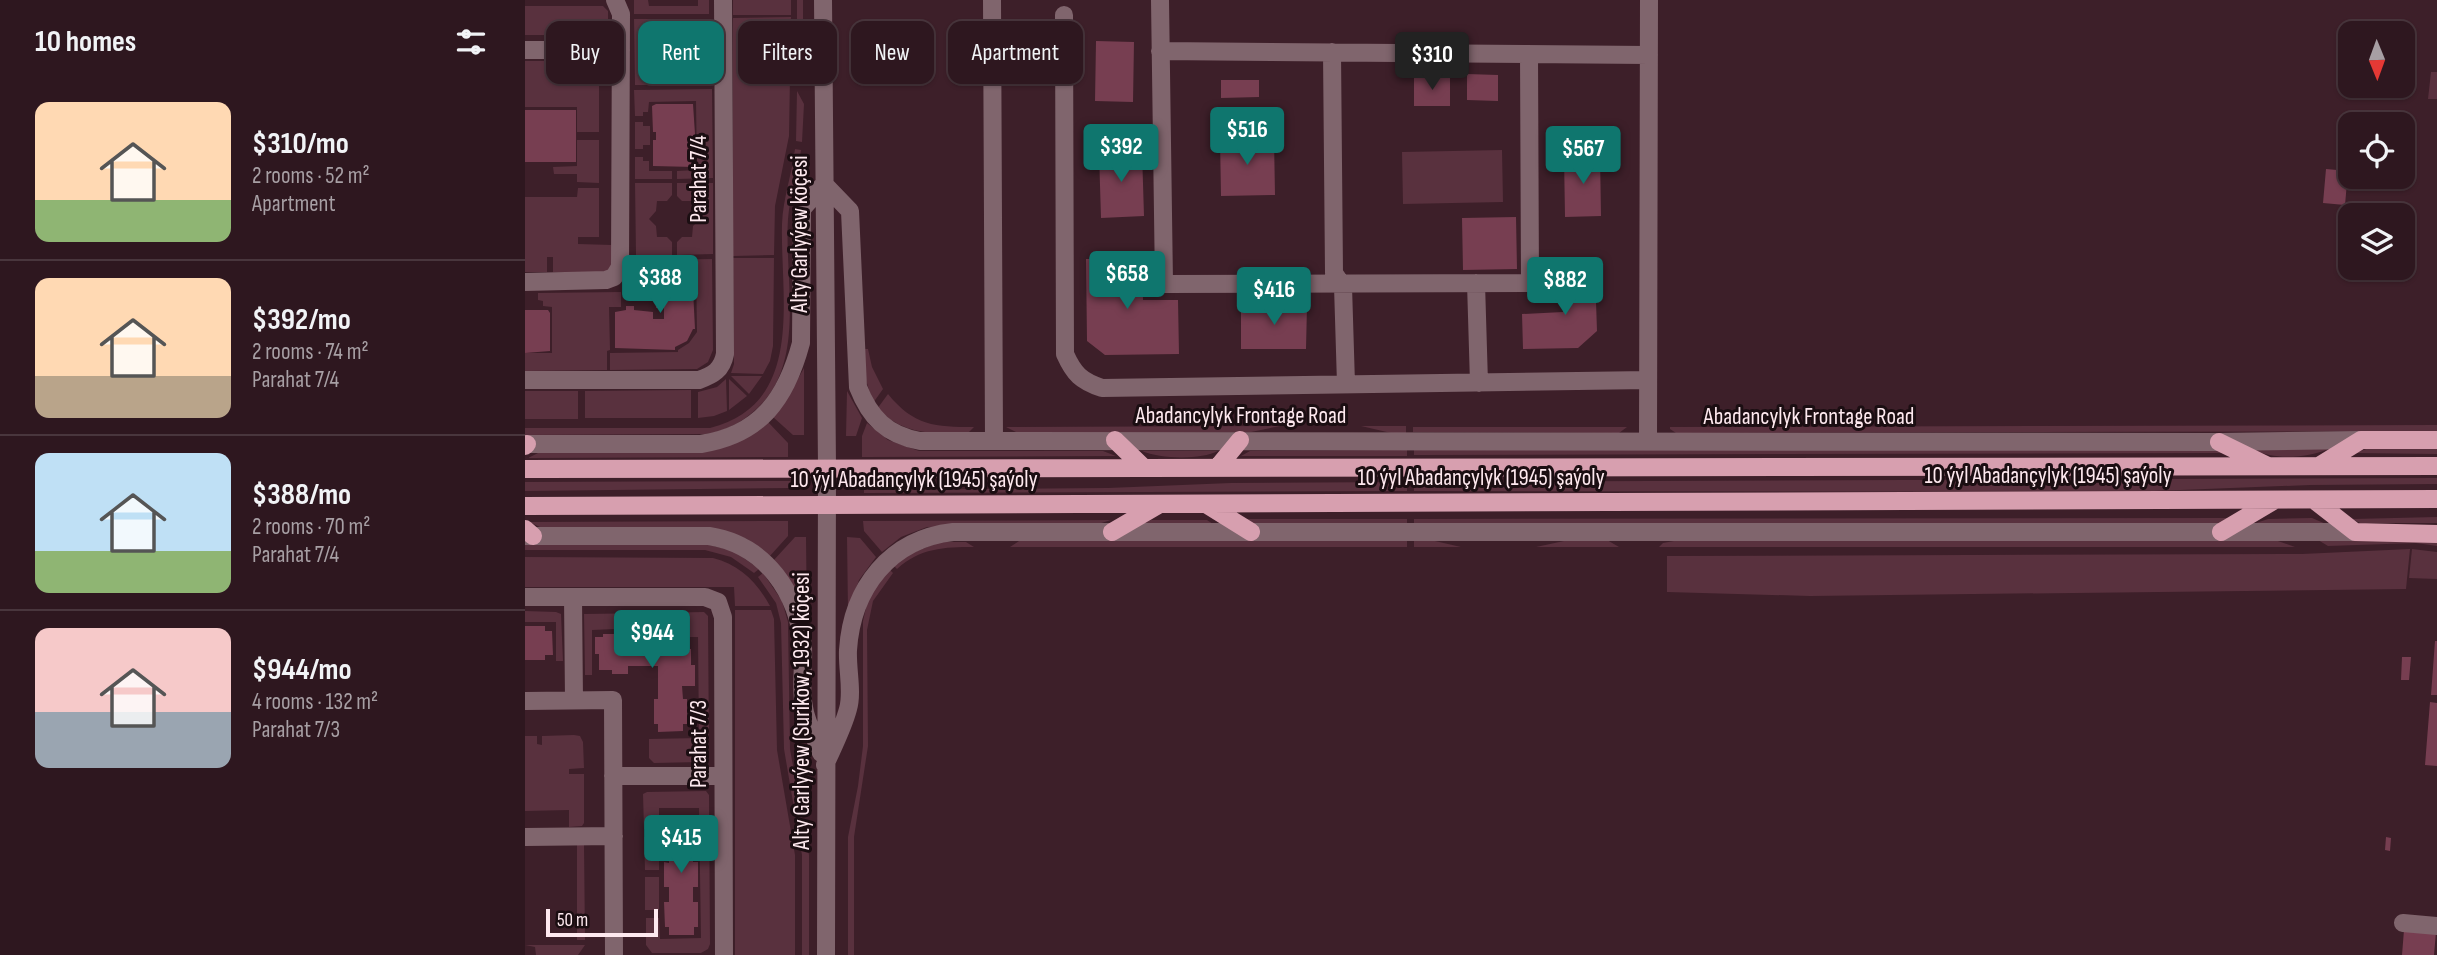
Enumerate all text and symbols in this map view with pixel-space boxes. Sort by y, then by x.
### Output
chip: Buy [546,21,624,84]
chip: Rent [638,21,724,84]
chip: Filters [738,21,837,84]
chip: New [851,21,934,84]
chip: Apartment [948,21,1083,84]
north arrow [2338,21,2415,98]
map controls [2338,21,2415,280]
icon: filters [452,23,490,61]
text: 10 homes [35,24,136,60]
pin: $310 [1391,32,1473,92]
text: $310 [1411,41,1453,69]
pin: $516 [1206,108,1288,167]
button: locate [2338,112,2415,189]
text: $516 [1226,116,1268,144]
pin: $392 [1080,124,1162,184]
text: $310/mo [252,126,349,162]
pin: $567 [1542,127,1624,186]
icon: home [91,130,175,214]
text: $392 [1099,133,1143,161]
street label: Parahat 7/4 [685,135,713,223]
text: $567 [1562,135,1604,163]
street label: Alty Garlyýew köçesi [786,155,814,314]
text: 2 rooms · 52 m² [252,162,370,190]
text: Apartment [252,190,336,218]
button: layers [2338,203,2415,280]
pin: $658 [1086,252,1168,311]
pin: $388 [619,256,701,315]
pin: $882 [1524,258,1606,317]
text: $658 [1105,260,1149,288]
text: $388 [638,264,682,292]
text: $882 [1543,266,1587,294]
pin: $416 [1233,268,1315,327]
text: $416 [1253,276,1295,304]
text: $392/mo [252,302,351,338]
icon: home [91,306,175,390]
text: 2 rooms · 74 m² [252,338,369,366]
text: Parahat 7/4 [252,366,339,394]
street label: Abadancylyk Frontage Road [1135,402,1346,430]
street label: Abadancylyk Frontage Road [1703,403,1914,431]
street label: 10 ýyl Abadançylyk (1945) şaýoly [1924,462,2172,490]
street label: 10 ýyl Abadançylyk (1945) şaýoly [1357,464,1605,492]
street label: 10 ýyl Abadançylyk (1945) şaýoly [790,466,1038,494]
text: $388/mo [252,477,351,513]
icon: home [91,481,175,565]
text: 2 rooms · 70 m² [252,513,370,541]
text: Parahat 7/4 [252,541,339,569]
street label: Alty Garlyýew (Surikow, 1932) köçesi [788,572,816,851]
pin: $944 [611,610,693,670]
text: $944 [630,619,674,647]
text: $944/mo [252,652,352,688]
icon: home [91,656,175,740]
text: 4 rooms · 132 m² [252,688,378,716]
street label: Parahat 7/3 [685,700,713,788]
text: Parahat 7/3 [252,716,340,744]
pin: $415 [640,816,722,875]
text: $415 [660,824,702,852]
scale bar [546,906,658,938]
text: 50 m [557,909,588,932]

